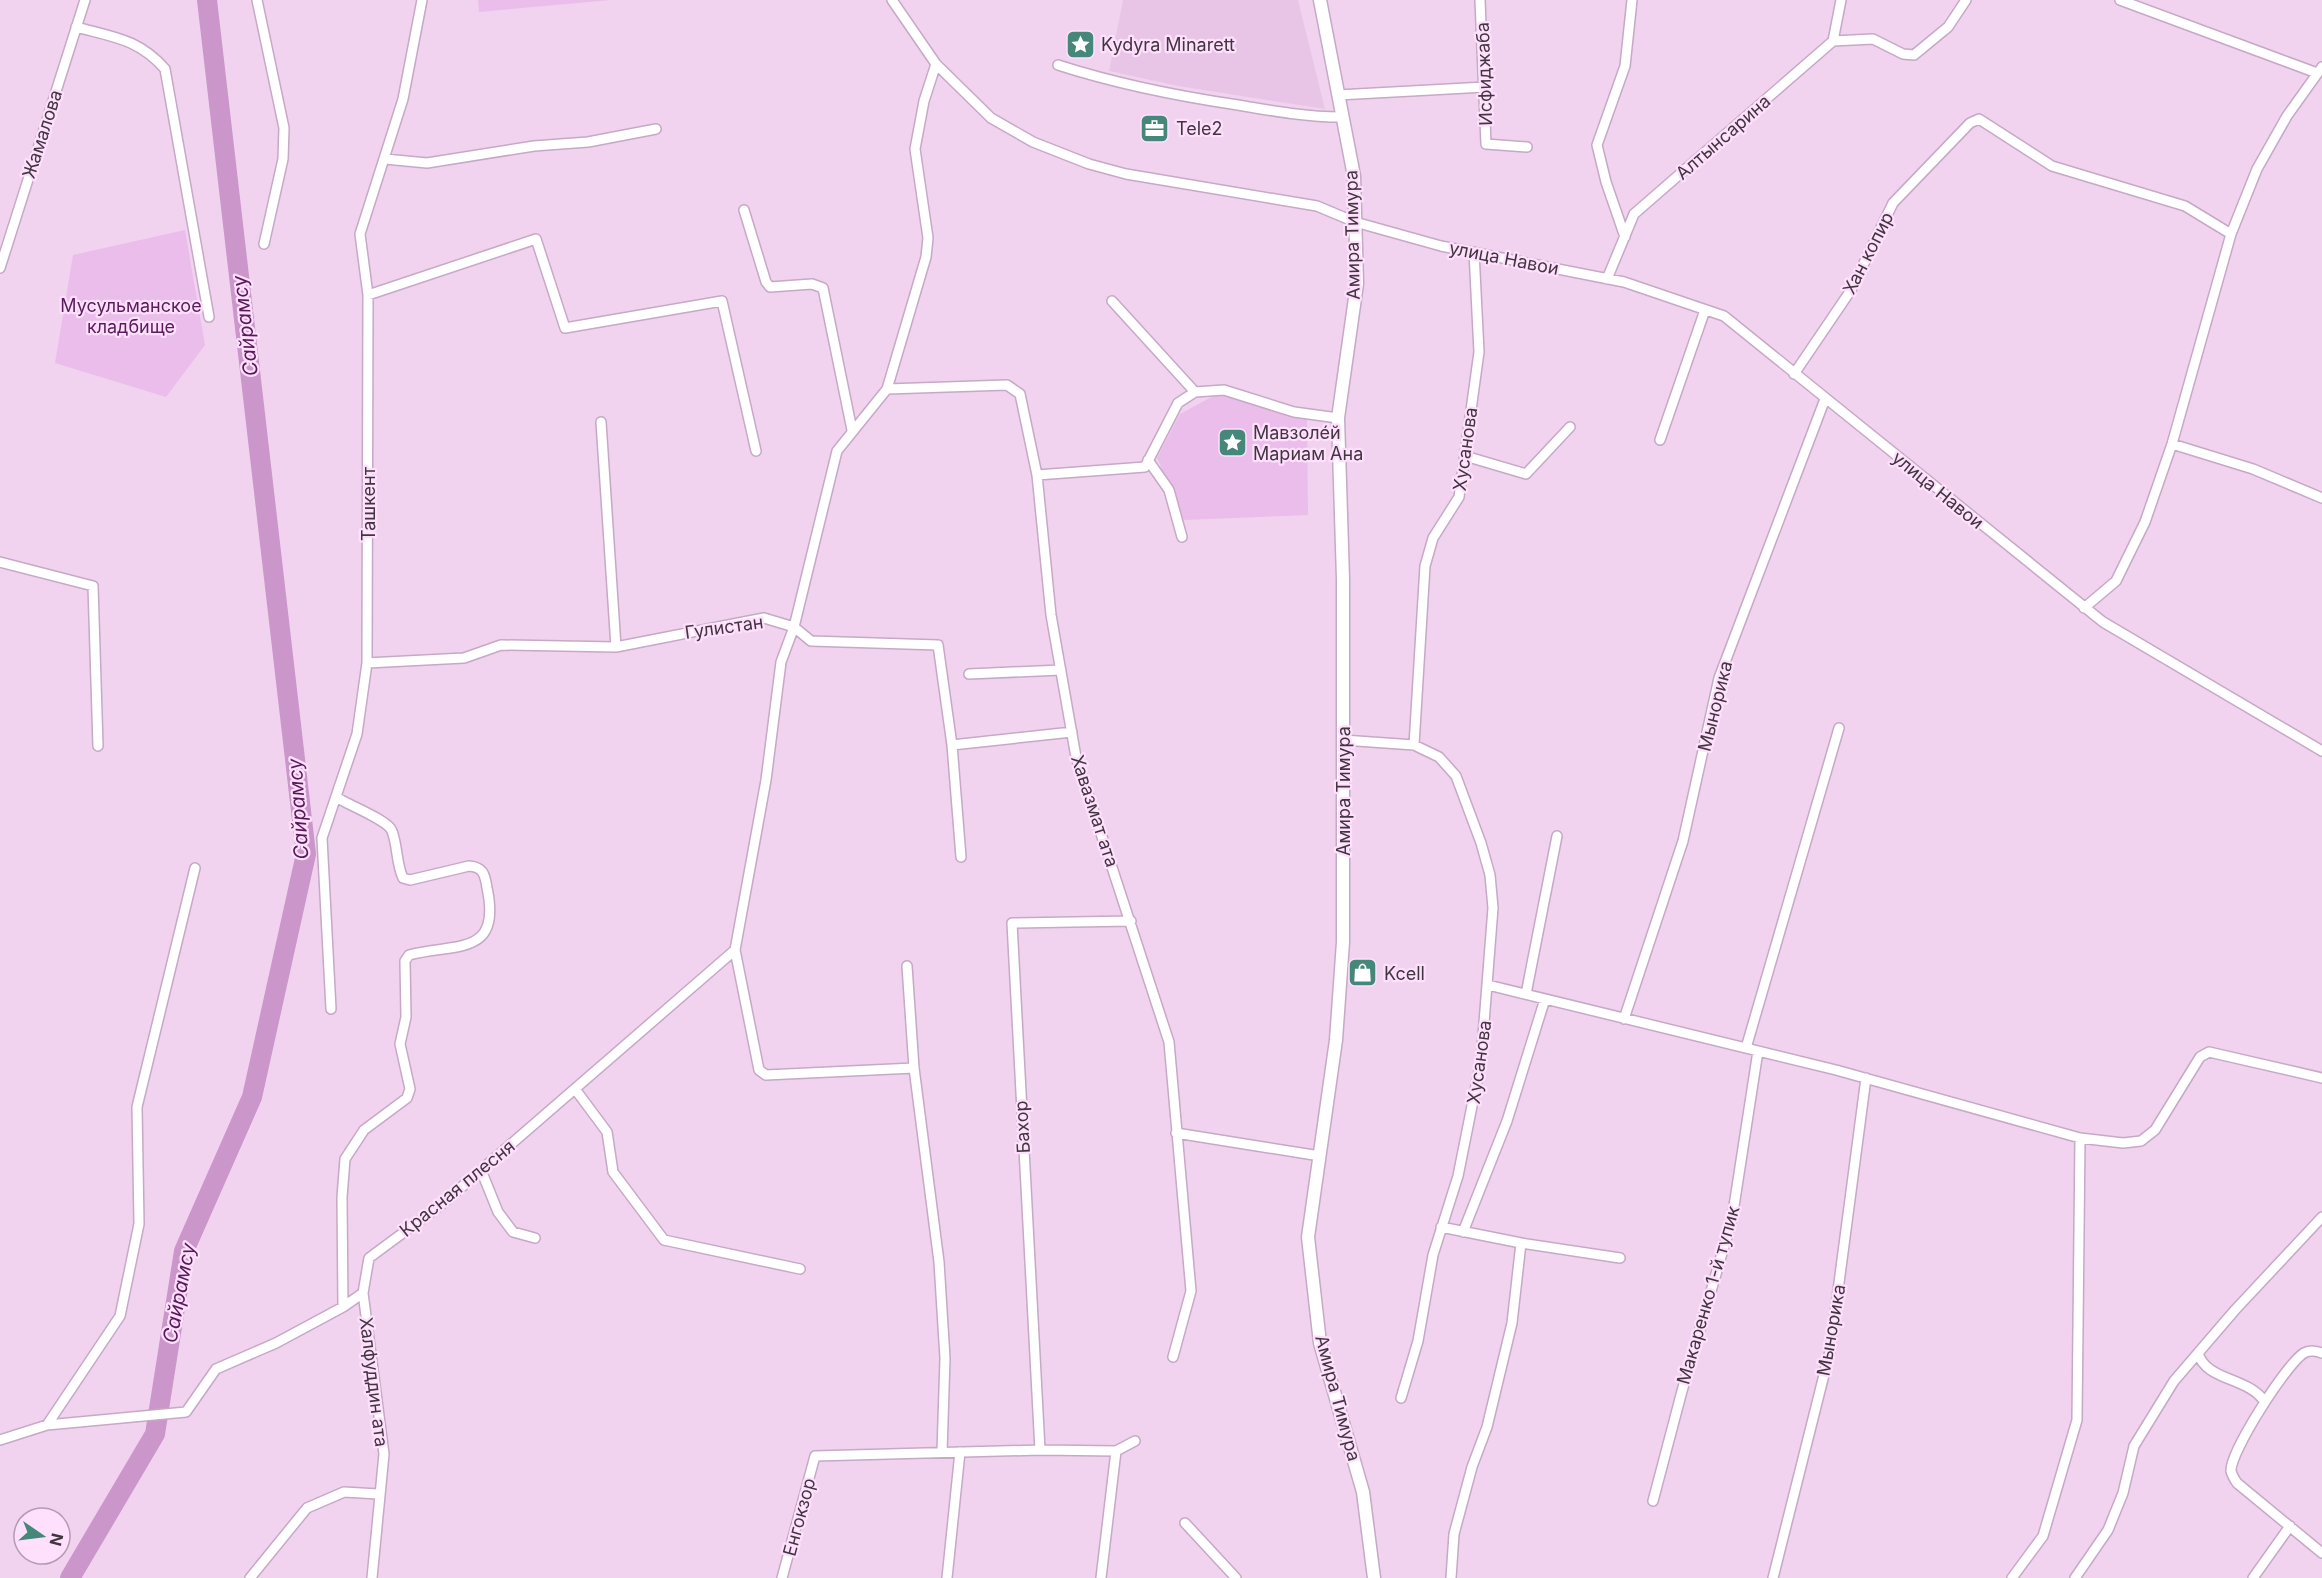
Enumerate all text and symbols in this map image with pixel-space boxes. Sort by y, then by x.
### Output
street label: Исфиджаба [1472,22,1496,126]
place icon: Kydyra Minarett [1064,28,1096,60]
place label: Kydyra Minarett [1101,34,1235,55]
street label: Жамалова [18,87,66,181]
street label: Алтынсарина [1671,90,1775,184]
office icon: Tele2 [1139,112,1171,144]
place label: Tele2 [1176,118,1223,139]
street label: Амира Тимура [1340,170,1364,300]
street label: Хан копир [1838,208,1898,298]
street label: улица Навои [1447,237,1561,279]
water label: Сайрамсу [227,274,263,378]
park label: Мусульманское кладбище [60,295,202,337]
street label: Хусанова [1449,406,1481,492]
place label: Мавзоле́й Мариам Ана [1253,422,1363,464]
place icon: Мавзоле́й Мариам Ана [1216,426,1248,458]
street label: улица Навои [1888,447,1988,533]
street label: Ташкент [358,466,379,541]
street label: Гулистан [683,611,765,643]
street label: Мынорика [1694,659,1736,753]
street label: Амира Тимура [1333,726,1354,856]
street label: Хавазмат ата [1067,752,1123,870]
water label: Сайрамсу [282,757,313,860]
shop icon: Kcell [1347,957,1379,989]
place label: Kcell [1384,963,1425,984]
street label: Хусанова [1463,1019,1495,1105]
street label: Бахор [1010,1100,1034,1154]
street label: Красная плесня [395,1135,519,1241]
street label: Макаренко 1-й тупик [1672,1203,1744,1387]
water label: Сайрамсу [158,1240,201,1345]
street label: Мынорика [1813,1283,1849,1377]
street label: Халфуддин ата [356,1316,392,1448]
street label: Амира Тимура [1311,1333,1365,1463]
street label: Енгокзор [779,1476,819,1558]
north arrow [12,1506,72,1566]
text: N [45,1531,68,1548]

